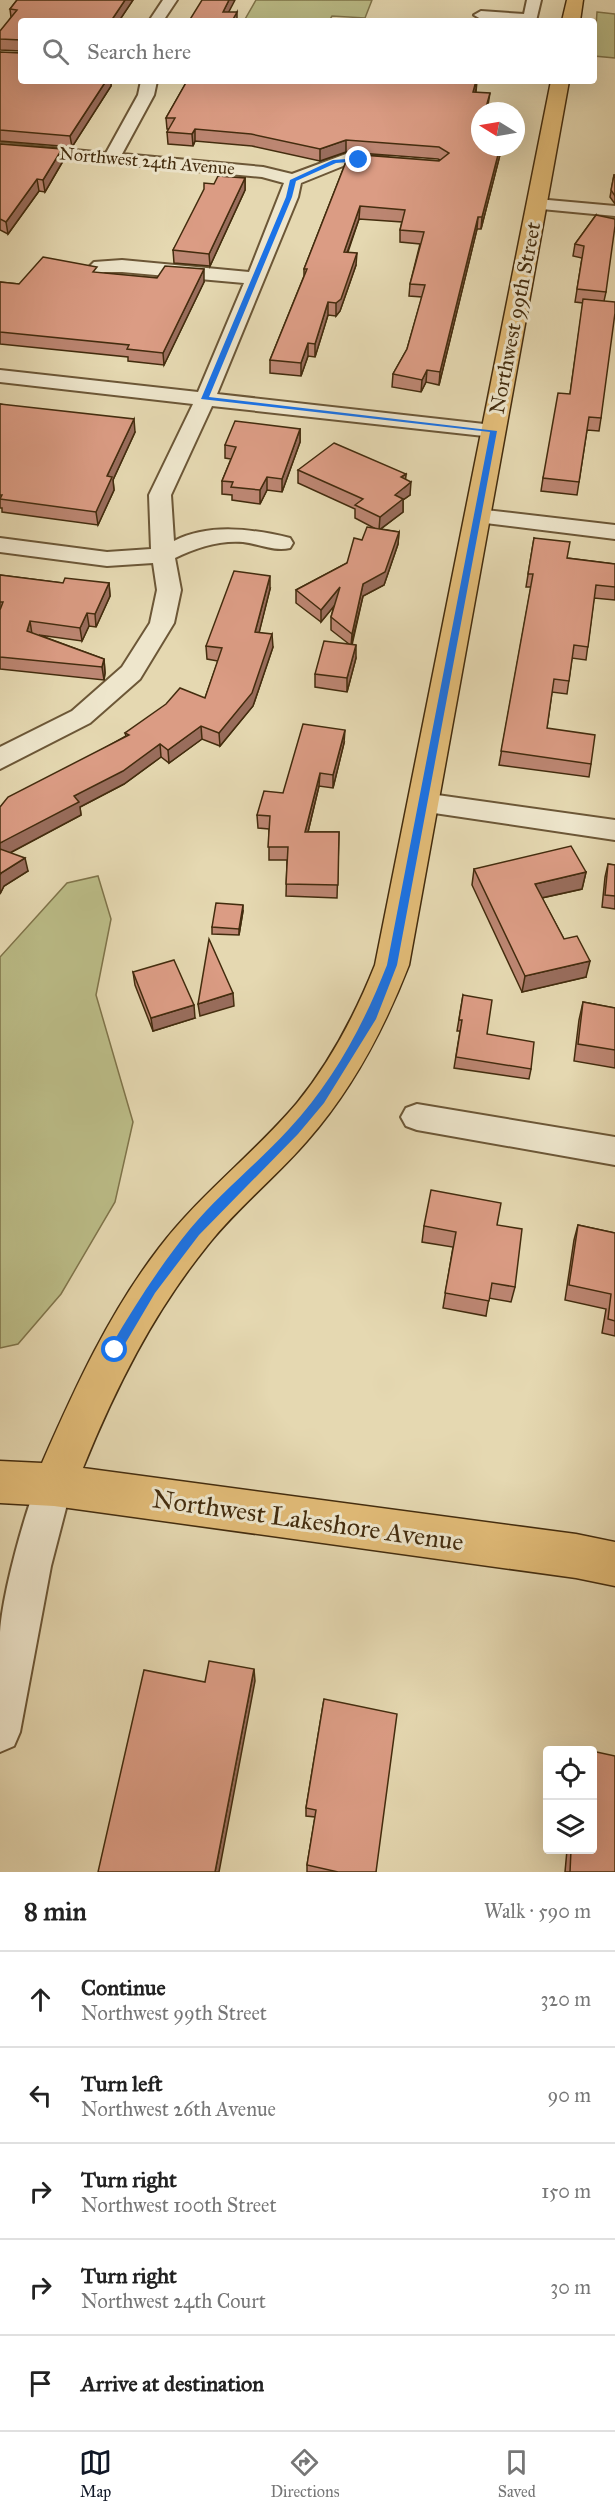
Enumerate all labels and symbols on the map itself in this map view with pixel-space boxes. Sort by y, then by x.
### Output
north arrow [471,102,525,156]
street label: Northwest 24th Avenue [58,142,236,180]
route end [345,146,371,172]
street label: Northwest 99th Street [484,219,546,416]
route start [101,1336,127,1362]
street label: Northwest Lakeshore Avenue [150,1482,466,1558]

